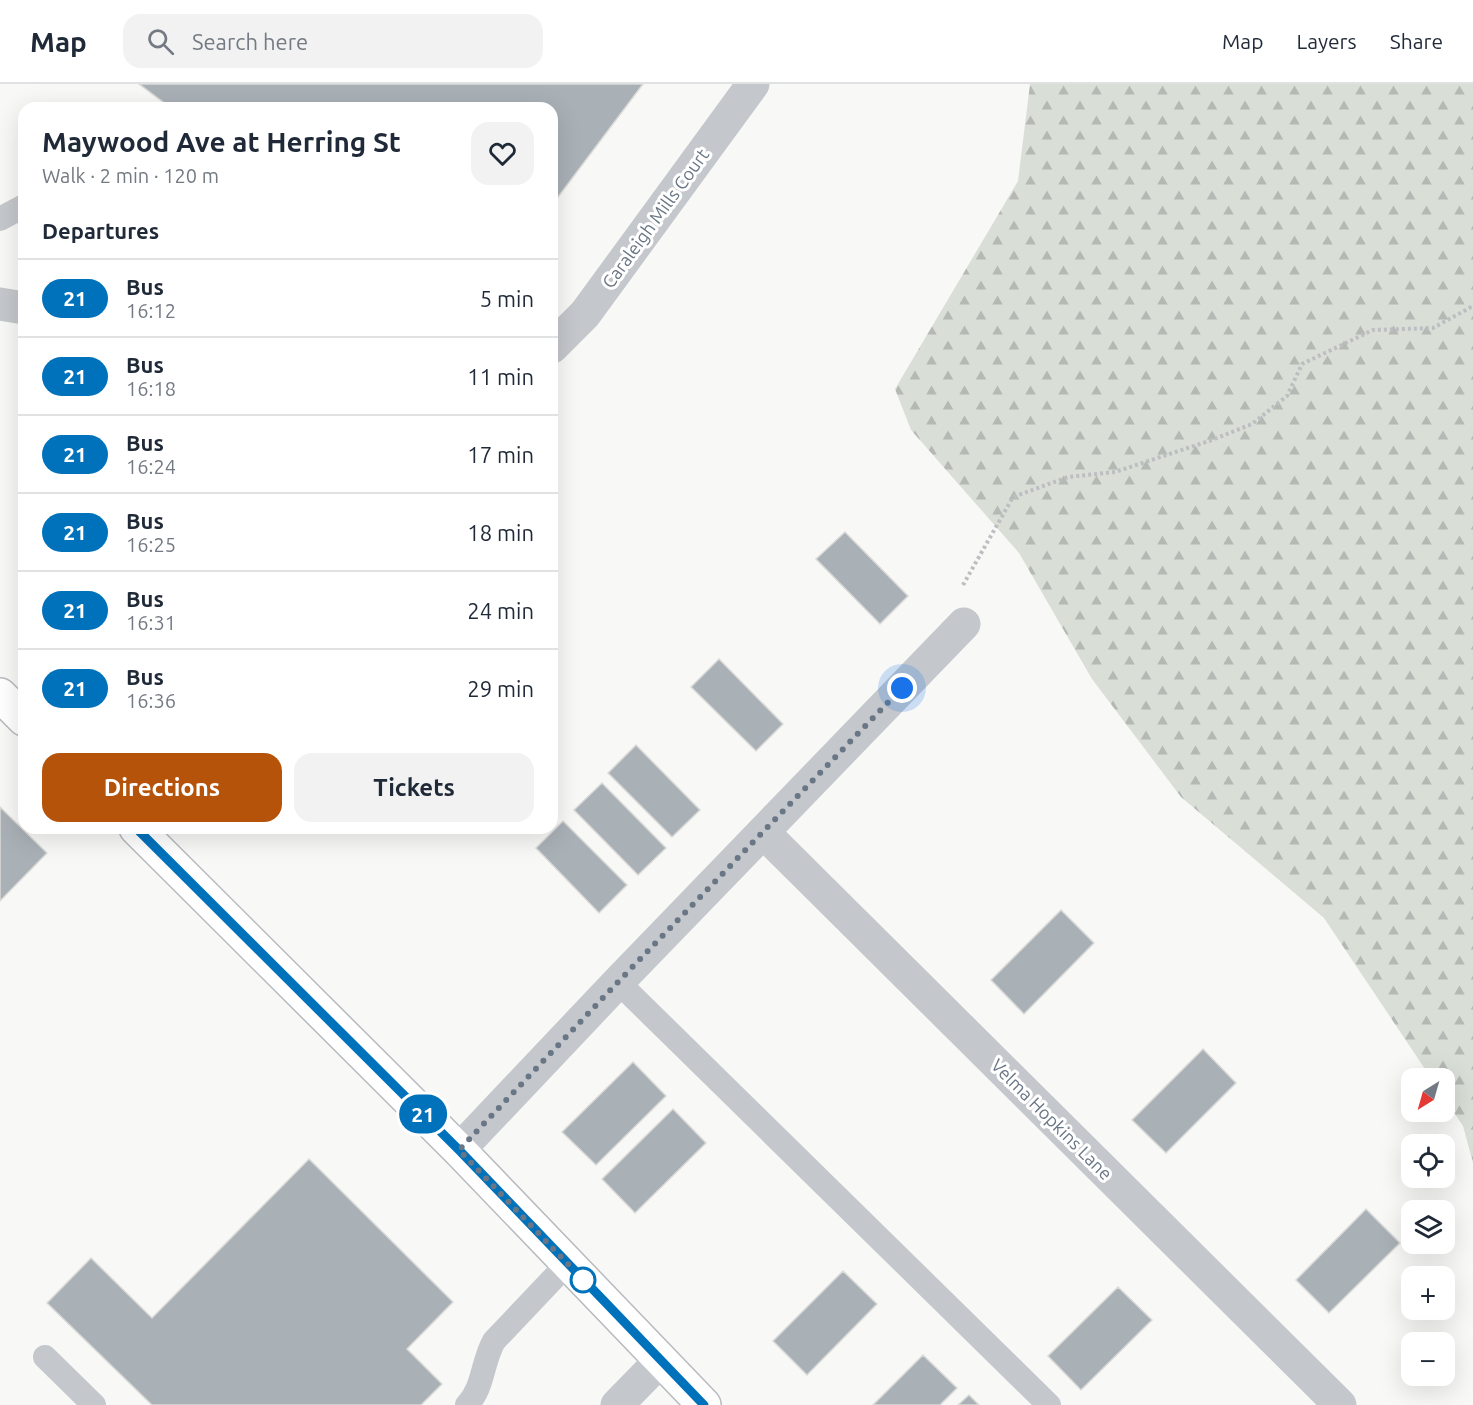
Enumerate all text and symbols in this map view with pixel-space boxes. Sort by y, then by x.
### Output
search box [123,14,543,68]
icon: search [144,25,177,58]
text: Map [30,26,87,57]
text: Search here [192,29,308,54]
text: Map [1222,29,1263,53]
text: Layers [1296,29,1357,53]
text: Share [1390,29,1443,53]
button: heart [471,122,534,185]
text: Maywood Ave at Herring St [42,126,401,157]
street label: Caraleigh Mills Court [598,144,712,292]
text: Walk · 2 min · 120 m [42,164,219,187]
text: Departures [42,218,159,243]
text: Bus [126,274,164,299]
text: 21 [63,286,87,310]
text: 5 min [480,286,534,311]
text: 16:12 [126,299,176,322]
text: Bus [126,352,164,377]
text: 21 [63,364,87,388]
text: 11 min [467,364,534,389]
text: 16:18 [126,377,176,400]
text: Bus [126,430,164,455]
text: 21 [63,442,87,466]
text: 17 min [467,442,534,467]
text: 16:24 [126,455,176,478]
text: Bus [126,508,164,533]
text: 21 [63,520,87,544]
text: 18 min [467,520,534,545]
text: 16:25 [126,533,176,556]
text: Bus [126,586,164,611]
text: 21 [63,598,87,622]
text: 24 min [467,598,534,623]
text: 16:31 [126,611,176,634]
text: Bus [126,664,164,689]
your location [887,673,917,703]
text: 21 [63,676,87,700]
text: 29 min [467,676,534,701]
text: 16:36 [126,689,176,712]
button: Directions [42,753,282,822]
button: Tickets [294,753,534,822]
street label: Velma Hopkins Lane [988,1055,1116,1183]
north arrow [1401,1068,1455,1122]
map controls [1401,1068,1455,1386]
line badge: 21 [396,1094,450,1134]
text: 21 [411,1102,435,1126]
button: locate [1401,1134,1455,1188]
button: layers [1401,1200,1455,1254]
button: + [1401,1266,1455,1320]
unlabelled marker [570,1267,596,1293]
button: − [1401,1332,1455,1386]

